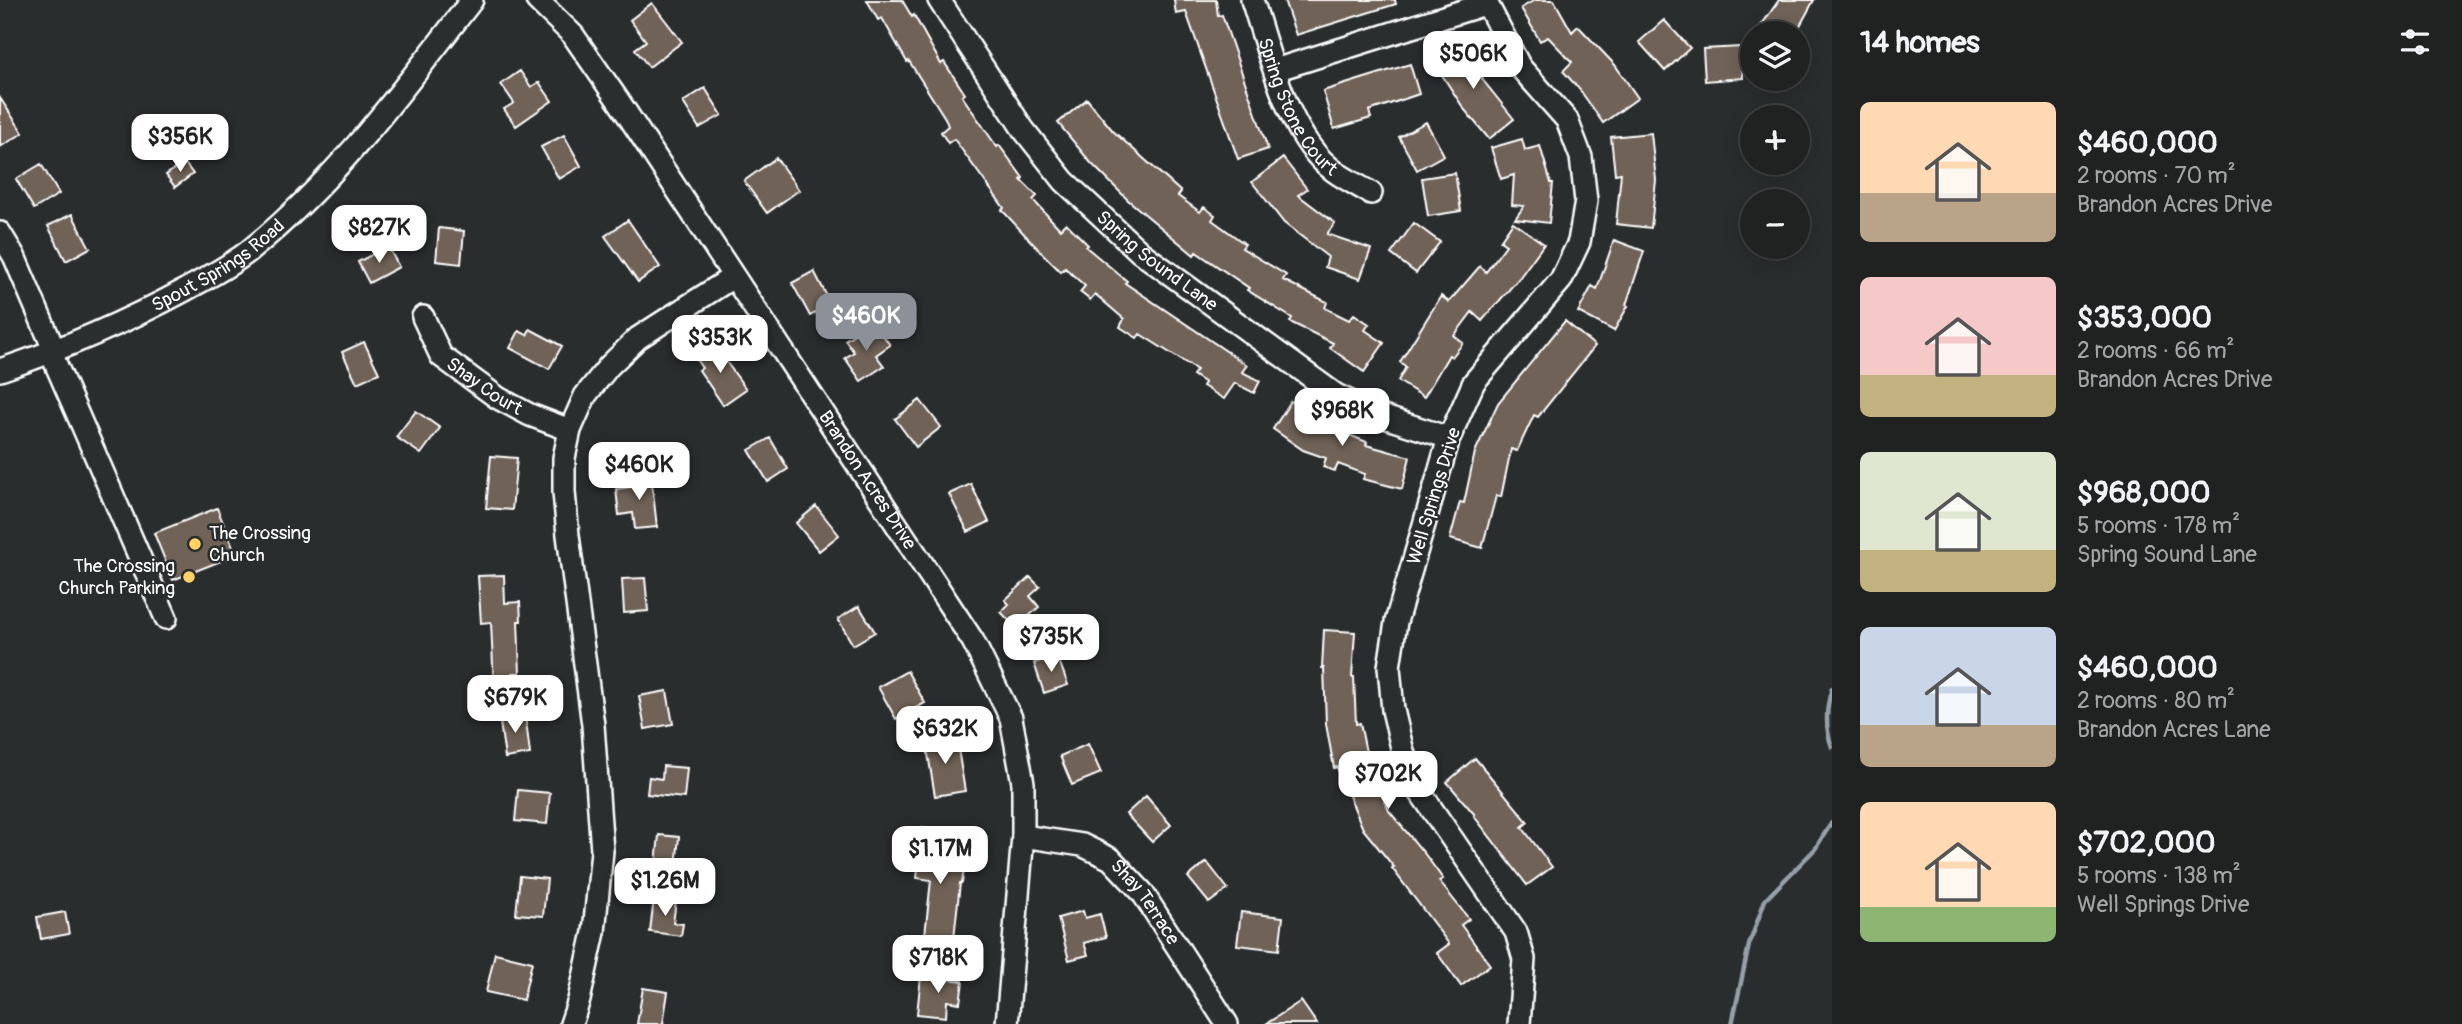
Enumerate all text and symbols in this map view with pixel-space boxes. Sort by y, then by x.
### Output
map controls [1740,21,1810,259]
button: layers [1740,21,1810,91]
icon: filters [2396,23,2434,61]
text: 14 homes [1860,24,1980,61]
pin: $506K [1424,32,1522,91]
street label: Spring Stone Court [1253,35,1342,181]
text: $506K [1439,39,1507,68]
button: + [1740,105,1810,175]
pin: $356K [131,114,229,174]
text: $356K [147,122,213,151]
text: $460,000 [2077,124,2218,161]
icon: home [1916,130,2000,214]
text: 2 rooms · 70 m² [2077,161,2236,190]
button: − [1740,189,1810,259]
text: Brandon Acres Drive [2077,190,2272,219]
pin: $827K [330,205,428,265]
street label: Spring Sound Lane [1091,205,1223,317]
text: $827K [348,213,410,242]
street label: Spout Springs Road [148,214,290,317]
pin: $460K [817,294,915,353]
text: $353,000 [2077,299,2212,336]
text: $460K [832,301,900,330]
icon: home [1916,305,2000,389]
pin: $353K [671,316,769,375]
text: $353K [688,323,752,352]
text: 2 rooms · 66 m² [2077,336,2234,365]
street label: Shay Court [442,352,527,421]
text: Brandon Acres Drive [2077,365,2272,394]
pin: $968K [1293,388,1391,448]
text: $968K [1310,396,1374,425]
street label: Brandon Acres Drive [813,406,922,555]
street label: Well Springs Drive [1402,424,1466,568]
pin: $460K [590,442,688,502]
text: $460K [605,450,673,479]
text: $968,000 [2077,474,2210,511]
icon: home [1916,480,2000,564]
text: 5 rooms · 178 m² [2077,511,2240,540]
place label: The Crossing Church [209,521,311,567]
marker: The Crossing Church [187,536,203,552]
text: Spring Sound Lane [2077,540,2257,569]
place label: The Crossing Church Parking [59,554,175,600]
marker: The Crossing Church Parking [181,569,197,585]
pin: $735K [1002,614,1100,674]
text: $735K [1019,622,1083,651]
text: $460,000 [2077,649,2218,686]
icon: home [1916,655,2000,739]
pin: $679K [466,676,564,735]
text: $679K [483,683,547,712]
text: 2 rooms · 80 m² [2077,686,2235,715]
pin: $632K [896,706,994,766]
text: $632K [912,714,978,743]
text: Brandon Acres Lane [2077,715,2271,744]
pin: $702K [1339,752,1437,811]
text: $702K [1354,759,1422,788]
text: $702,000 [2077,824,2215,861]
pin: $1.17M [883,826,997,886]
icon: home [1916,830,2000,914]
text: $1.17M [908,834,972,863]
street label: Shay Terrace [1105,854,1185,950]
pin: $1.26M [608,858,722,918]
text: 5 rooms · 138 m² [2077,861,2241,890]
text: $1.26M [630,866,700,895]
text: Well Springs Drive [2077,890,2249,919]
pin: $718K [889,936,987,995]
text: $718K [908,943,968,972]

